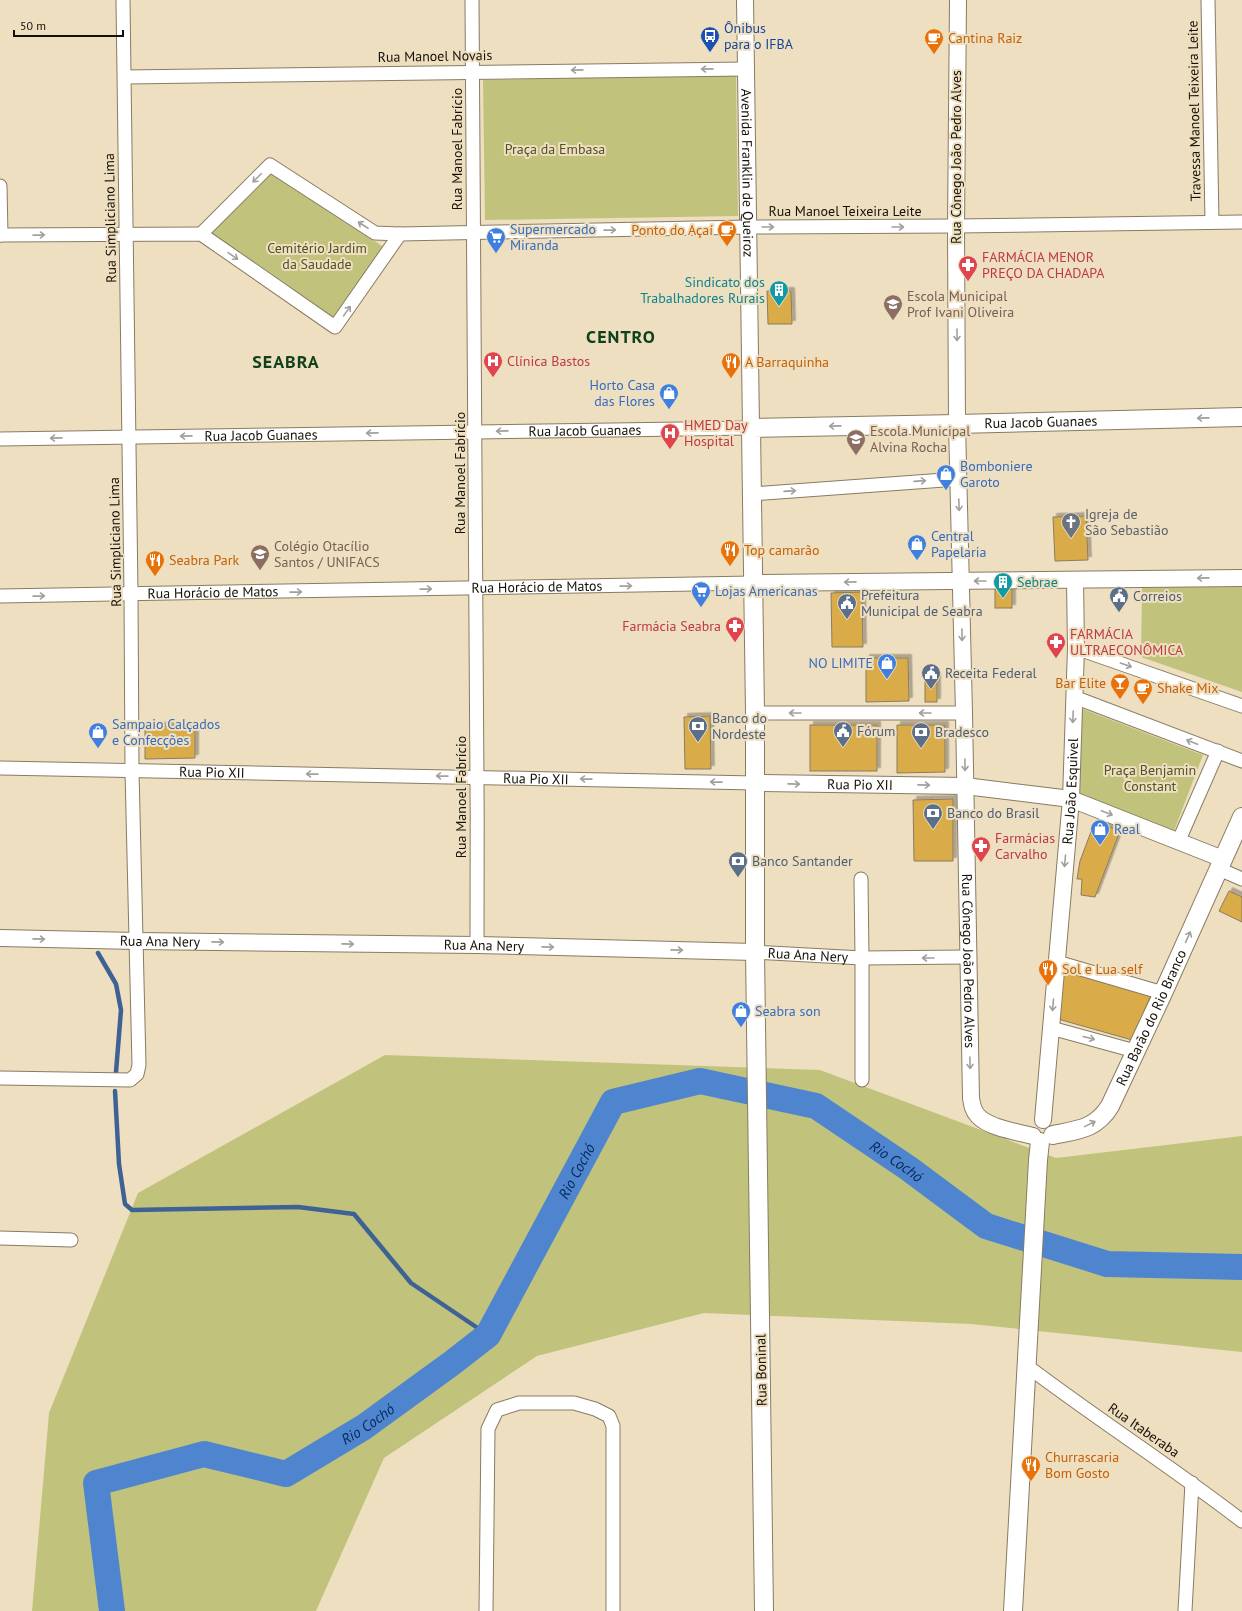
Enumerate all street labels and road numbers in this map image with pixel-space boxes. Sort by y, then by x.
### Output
street label: Travessa Manoel Teixeira Leite [1183,20,1205,202]
street label: Rua Manoel Novais [378,46,493,66]
street label: Rua Cônego João Pedro Alves [947,70,965,244]
street label: Rua Manoel Fabrício [448,88,466,210]
street label: Avenida Franklin de Queiroz [737,89,758,257]
street label: Rua Simpliciano Lima [100,153,120,283]
street label: Rua Manoel Teixeira Leite [768,202,922,220]
street label: Rua Manoel Fabrício [451,412,469,534]
street label: Rua Jacob Guanaes [984,412,1098,432]
street label: Rua Jacob Guanaes [528,421,642,440]
street label: Rua Jacob Guanaes [204,425,318,445]
street label: Rua Simpliciano Lima [105,477,125,607]
street label: Rua Horácio de Matos [471,577,603,597]
street label: Rua Horácio de Matos [147,582,279,602]
street label: Rua Manoel Fabrício [452,736,470,858]
street label: Rua João Esquivel [1058,738,1082,845]
street label: Rua Pio XII [179,763,245,782]
street label: Rua Pio XII [503,769,569,788]
street label: Rua Pio XII [827,775,893,794]
street label: Rua Cônego João Pedro Alves [958,874,979,1048]
street label: Rua Ana Nery [120,932,201,951]
street label: Rua Ana Nery [444,936,525,955]
street label: Rua Ana Nery [767,944,849,966]
street label: Rua Barão do Rio Branco [1112,947,1190,1088]
street label: Rua Boninal [751,1334,771,1406]
street label: Rua Itaberaba [1105,1399,1183,1461]

